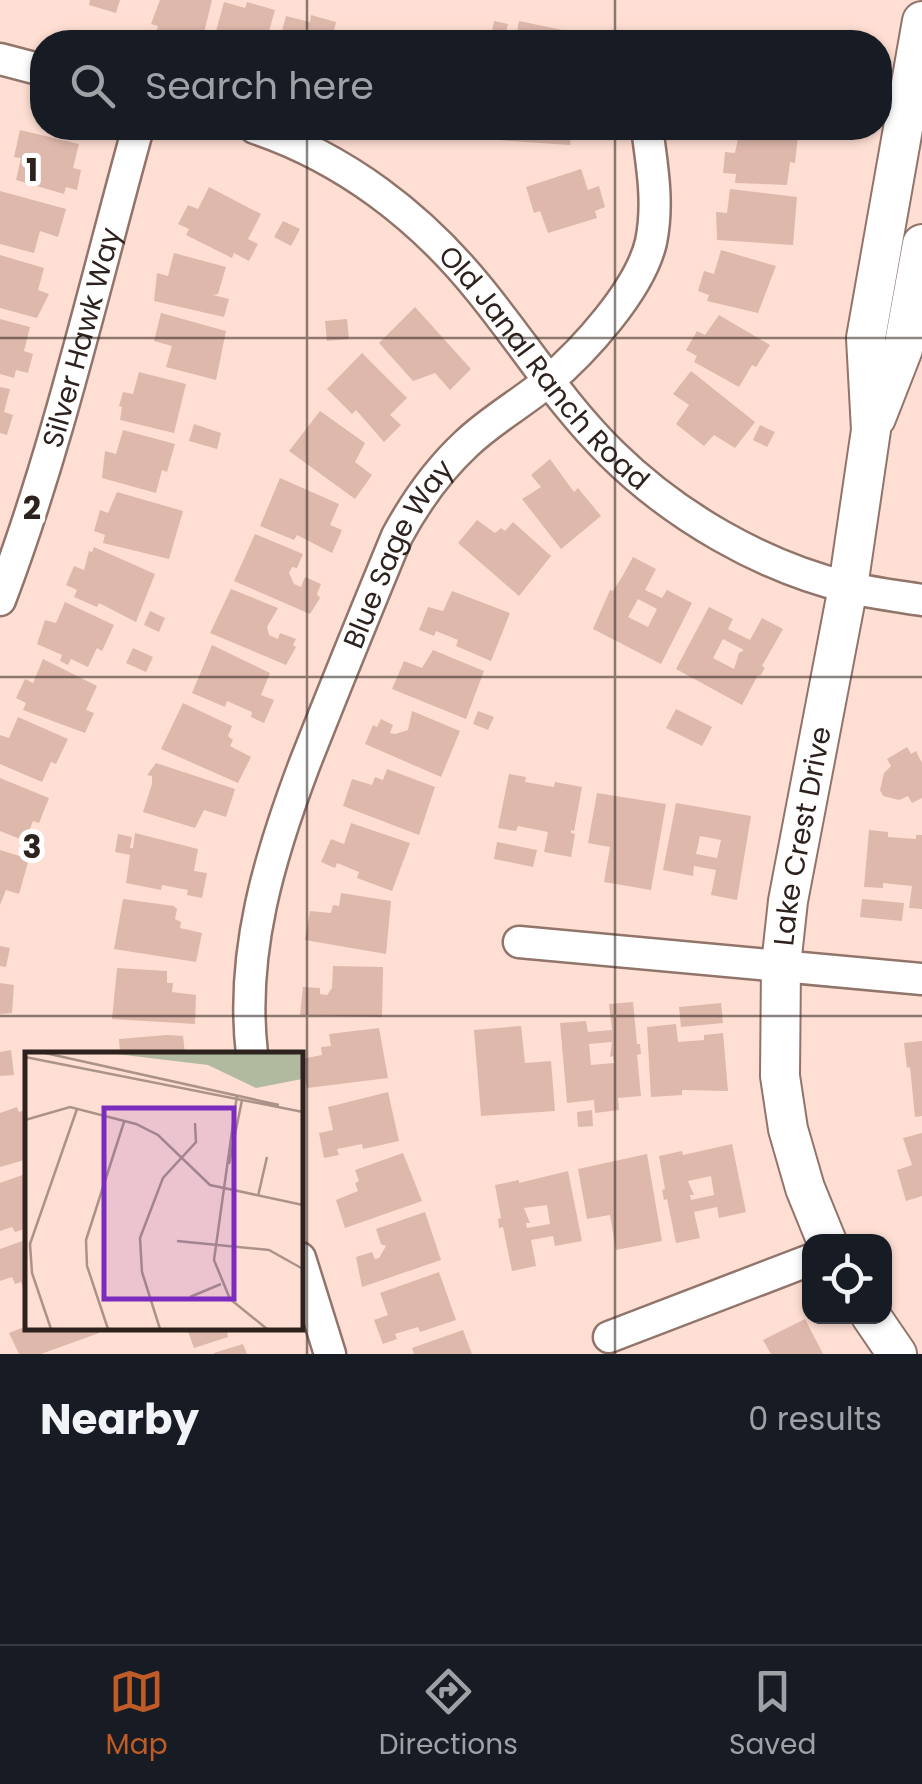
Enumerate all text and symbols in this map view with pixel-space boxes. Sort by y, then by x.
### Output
search box [30,30,892,140]
icon: search [65,58,120,113]
text: Search here [145,59,374,112]
text: 1 [26,147,38,192]
street label: Silver Hawk Way [33,223,130,452]
street label: Old Janal Ranch Road [430,237,658,499]
street label: Blue Sage Way [334,451,462,654]
text: 2 [23,485,41,530]
street label: Lake Crest Drive [764,723,840,948]
text: 3 [22,824,42,869]
inset map [25,1052,302,1329]
map controls [802,1234,892,1324]
button: locate [802,1234,892,1324]
text: Nearby [40,1390,199,1449]
text: 0 results [748,1396,882,1441]
tab: Map [106,1664,168,1766]
tab: Directions [379,1664,518,1766]
tab: Saved [729,1664,816,1766]

